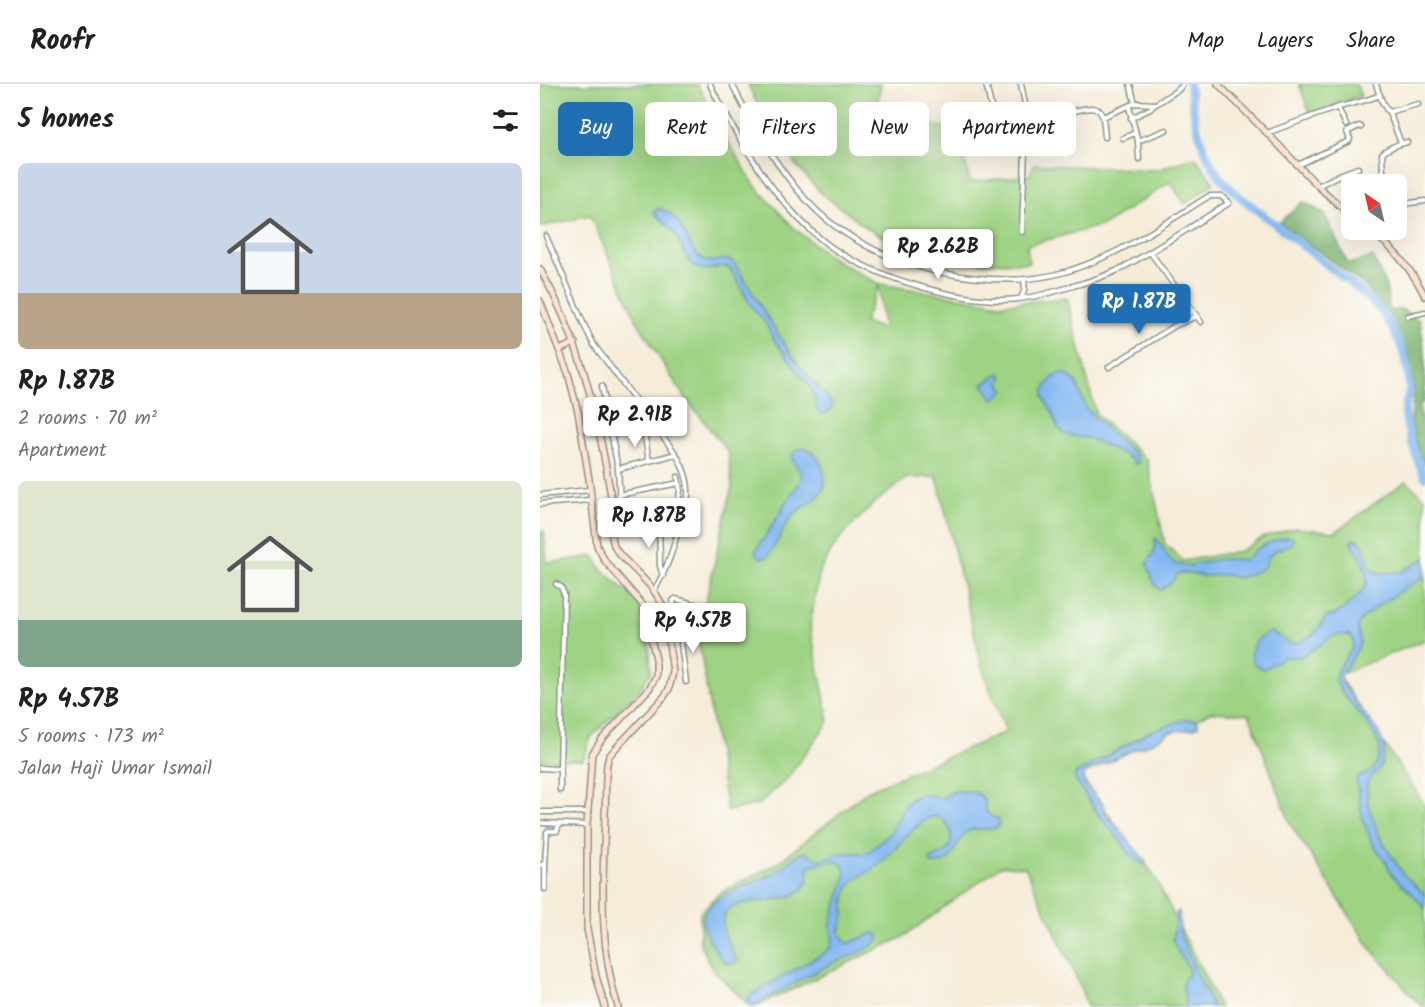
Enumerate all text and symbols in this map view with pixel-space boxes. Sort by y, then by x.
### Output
text: Roofr [30,19,95,64]
text: Map [1187,25,1224,58]
text: Layers [1257,25,1313,58]
text: Share [1346,25,1395,58]
text: 5 homes [18,99,114,141]
chip: Buy [558,102,633,156]
chip: Rent [645,102,728,156]
chip: Filters [740,102,837,156]
chip: New [849,102,929,156]
chip: Apartment [941,102,1076,156]
icon: filters [489,104,522,137]
north arrow [1341,174,1407,240]
map controls [1341,174,1407,240]
icon: home [216,202,324,310]
pin: Rp 2.62B [876,229,1000,280]
text: Rp 2.62B [897,232,979,264]
pin: Rp 1.87B [1077,284,1201,335]
text: Rp 1.87B [1102,287,1176,319]
text: Rp 1.87B [18,361,115,403]
pin: Rp 2.91B [573,397,697,448]
text: Rp 2.91B [597,400,673,432]
text: 2 rooms · 70 m² [18,403,157,435]
text: Apartment [18,435,107,467]
pin: Rp 1.87B [587,498,711,549]
text: Rp 1.87B [612,501,686,533]
icon: home [216,520,324,628]
pin: Rp 4.57B [631,603,755,654]
text: Rp 4.57B [654,606,732,638]
text: Rp 4.57B [18,679,120,721]
text: 5 rooms · 173 m² [18,721,164,753]
text: Jalan Haji Umar Ismail [18,753,212,785]

